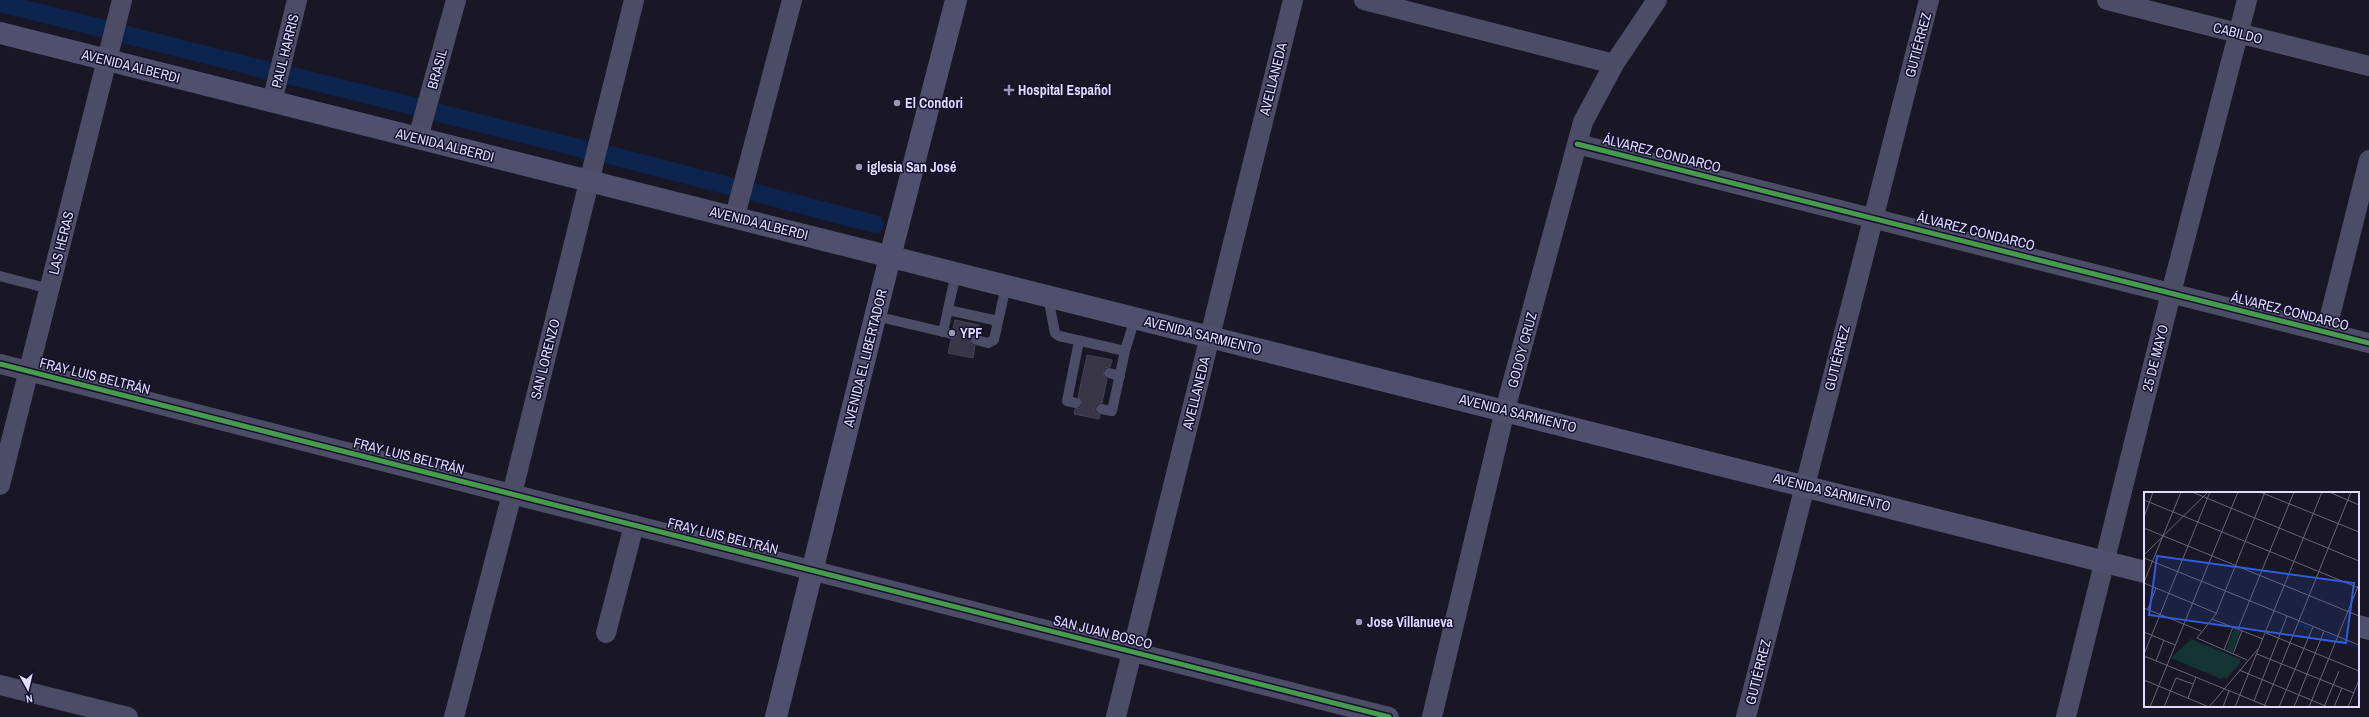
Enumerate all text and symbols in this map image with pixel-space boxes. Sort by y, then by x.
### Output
street label: GUTIÉRREZ [1901,11,1935,79]
street label: PAUL HARRIS [267,12,303,90]
street label: CABILDO [2211,18,2265,48]
street label: AVELLANEDA [1255,40,1291,118]
street label: AVENIDA ALBERDI [79,45,182,87]
street label: BRASIL [423,46,451,91]
place label: Hospital Español [1018,81,1111,99]
marker: Hospital Español [1003,84,1015,96]
place label: El Condori [905,94,963,112]
marker: El Condori [892,98,902,108]
street label: AVENIDA ALBERDI [393,124,496,166]
street label: ÁLVAREZ CONDARCO [1600,129,1723,176]
place label: iglesia San José [867,158,956,176]
marker: iglesia San José [854,162,864,172]
street label: AVENIDA ALBERDI [707,202,810,244]
street label: ÁLVAREZ CONDARCO [1914,207,2037,254]
street label: LAS HERAS [44,209,78,276]
street label: AVENIDA EL LIBERTADOR [839,287,891,430]
street label: ÁLVAREZ CONDARCO [2228,287,2351,334]
street label: GODOY CRUZ [1503,310,1541,390]
street label: AVENIDA SARMIENTO [1142,311,1264,358]
street label: SAN LORENZO [526,317,564,401]
street label: 25 DE MAYO [2138,323,2172,393]
place label: YPF [960,324,982,342]
street label: GUTIÉRREZ [1820,324,1854,392]
marker: YPF [947,328,957,338]
street label: FRAY LUIS BELTRÁN [38,354,152,398]
street label: AVELLANEDA [1178,354,1214,432]
street label: AVENIDA SARMIENTO [1457,389,1579,436]
street label: FRAY LUIS BELTRÁN [352,434,466,478]
street label: AVENIDA SARMIENTO [1771,468,1893,515]
inset map [2144,492,2359,707]
street label: FRAY LUIS BELTRÁN [666,514,780,558]
street label: SAN JUAN BOSCO [1052,611,1154,653]
place label: Jose Villanueva [1367,613,1454,631]
marker: Jose Villanueva [1354,617,1364,627]
street label: GUTIÉRREZ [1741,638,1775,706]
north arrow [8,669,48,709]
text: N [25,692,34,706]

